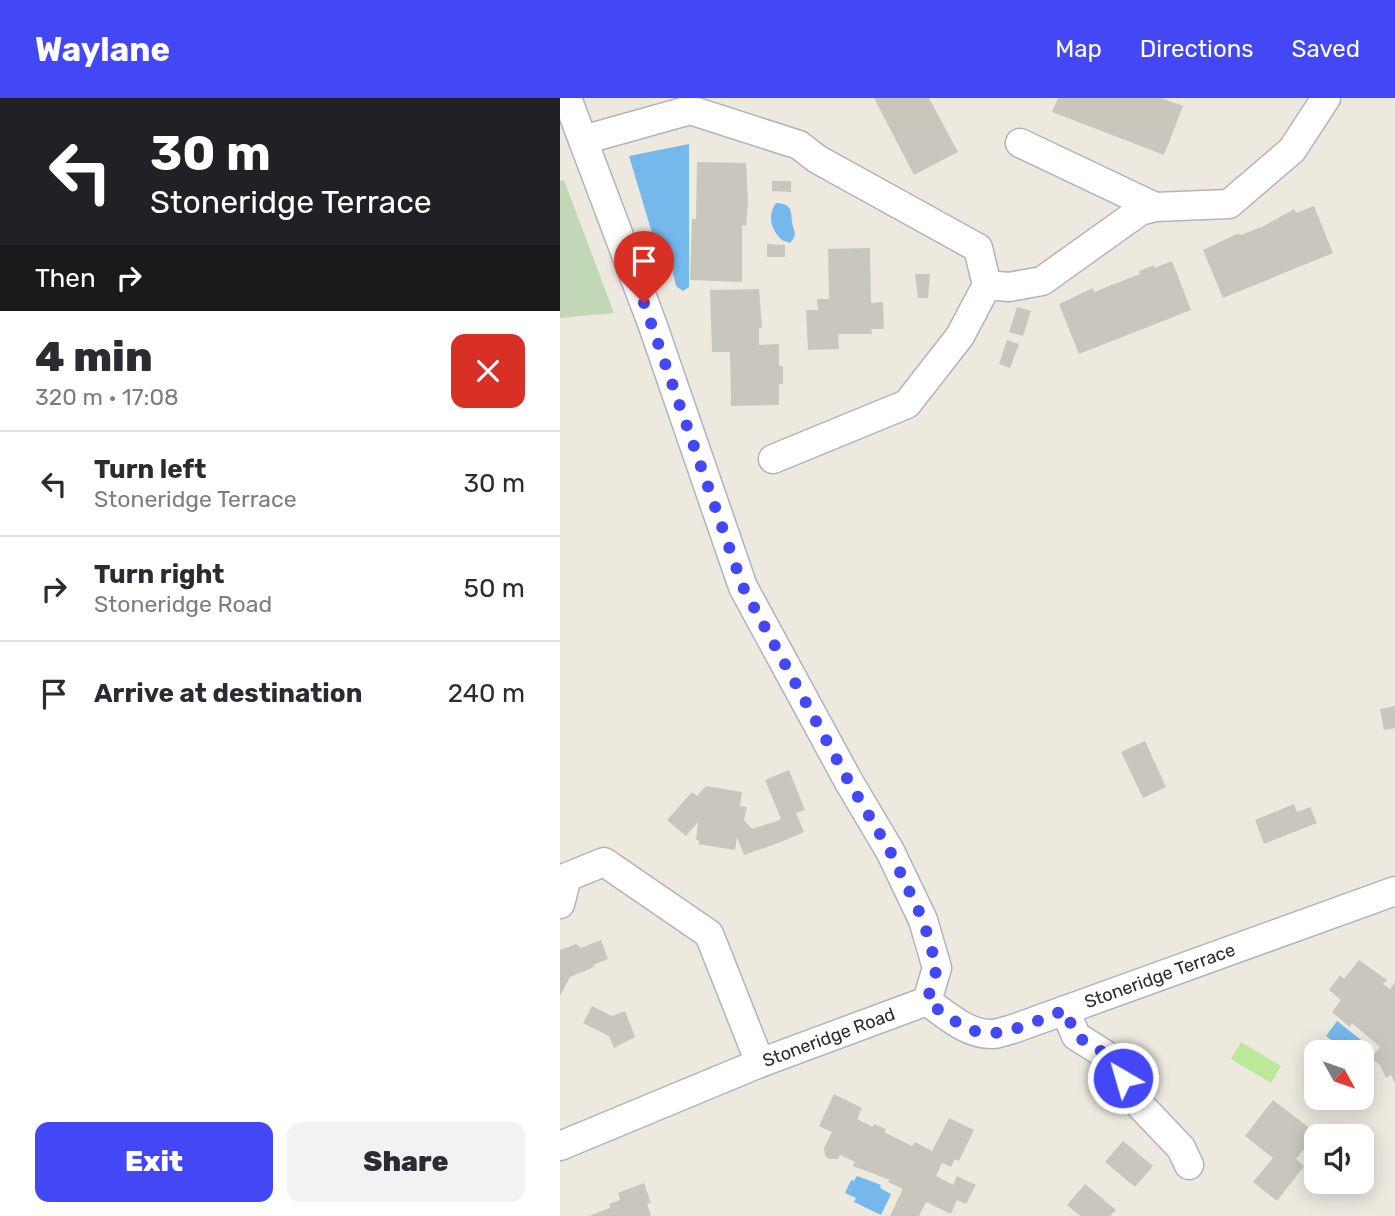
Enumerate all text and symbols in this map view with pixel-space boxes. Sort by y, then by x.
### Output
text: Waylane [35,30,170,69]
text: Map [1055,35,1102,63]
text: Directions [1140,35,1253,63]
text: Saved [1291,35,1360,63]
text: 30 m [150,124,271,182]
icon: left [35,126,126,217]
text: Stoneridge Terrace [150,183,432,221]
pin [614,231,674,303]
icon: arrive [625,242,663,280]
icon: right [110,259,148,297]
text: Then [35,263,96,294]
text: 4 min [35,332,153,382]
button: close [451,334,525,408]
text: 320 m · 17:08 [35,383,179,411]
text: Turn left [94,454,206,485]
icon: left [35,465,73,503]
text: 30 m [463,468,525,499]
text: Stoneridge Terrace [94,485,297,513]
text: Turn right [94,559,224,590]
icon: right [35,570,73,608]
text: 50 m [464,573,525,604]
text: Stoneridge Road [94,590,272,618]
icon: arrive [35,675,73,713]
text: Arrive at destination [94,678,362,709]
text: 240 m [448,678,525,709]
street label: Stoneridge Terrace [1081,939,1238,1013]
street label: Stoneridge Road [760,1003,898,1072]
north arrow [1304,1040,1374,1110]
map controls [1304,1040,1374,1194]
position arrow [1086,1041,1160,1115]
button: Exit [35,1122,273,1202]
button: Share [287,1122,525,1202]
button: sound [1304,1124,1374,1194]

